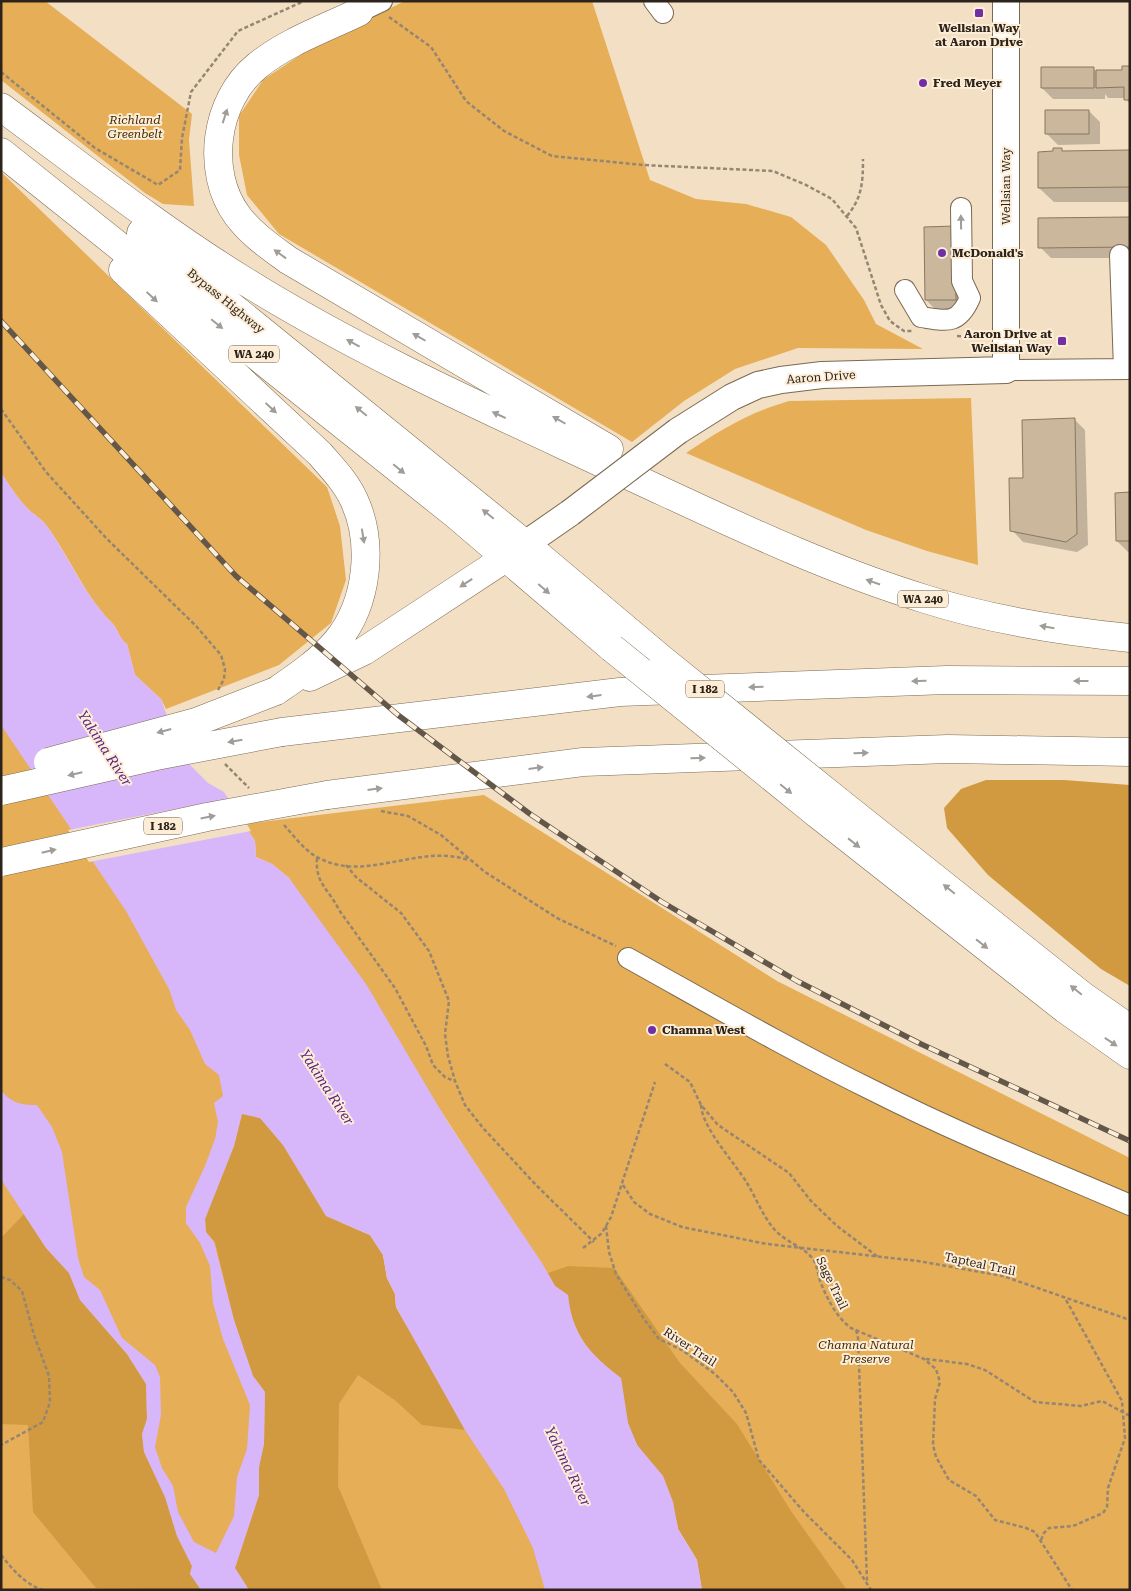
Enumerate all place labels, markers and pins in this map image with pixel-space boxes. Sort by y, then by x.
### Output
marker: Wellsian Way at Aaron Drive [973,7,985,19]
place label: Wellsian Way at Aaron Drive [935,21,1023,49]
place label: Fred Meyer [933,76,1002,90]
marker: Fred Meyer [917,77,929,89]
place label: McDonald's [952,246,1024,260]
marker: McDonald's [936,247,948,259]
place label: Aaron Drive at Wellsian Way [964,327,1053,355]
marker: Aaron Drive at Wellsian Way [1056,335,1068,347]
place label: Chamna West [662,1023,745,1037]
marker: Chamna West [646,1024,658,1036]

